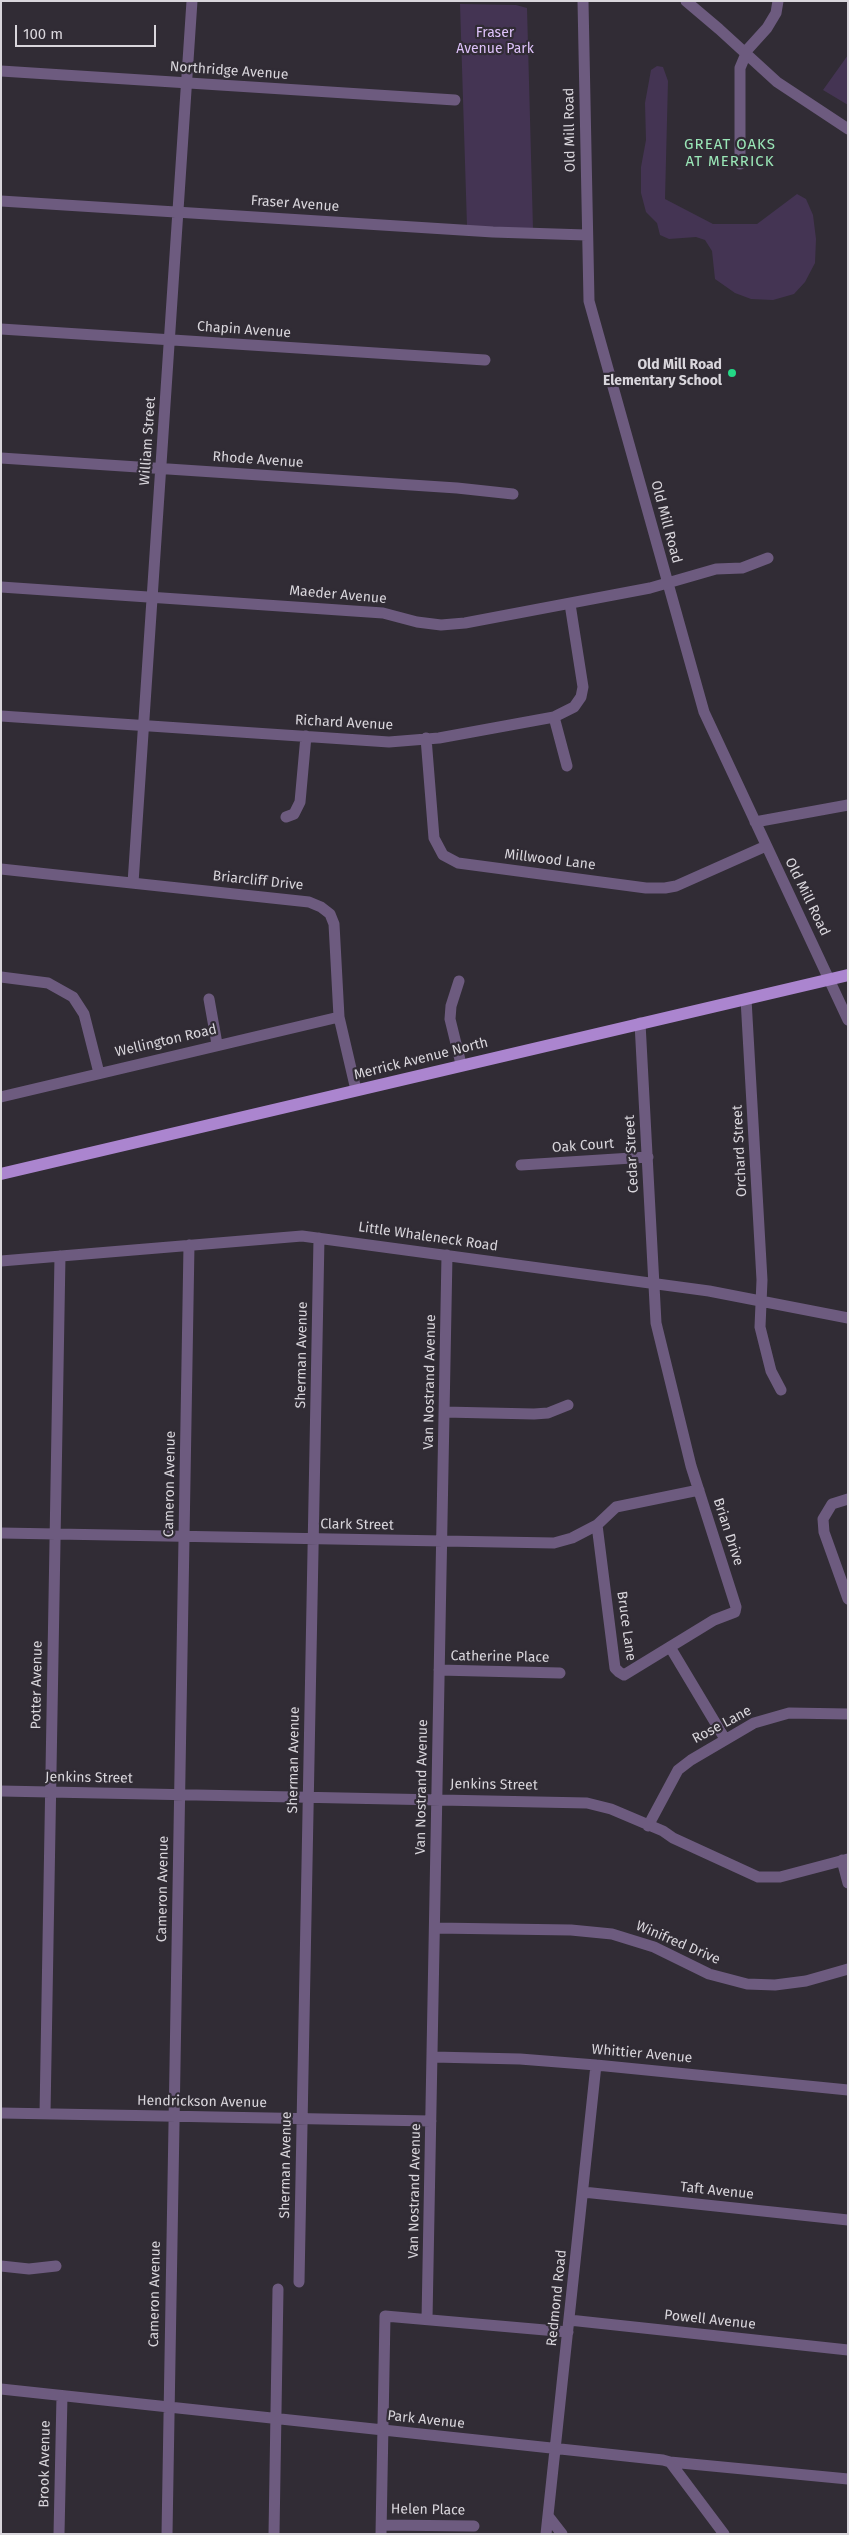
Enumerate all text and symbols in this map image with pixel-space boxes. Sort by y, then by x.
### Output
scale bar [18,15,159,47]
text: 100 m [23,25,63,43]
park label: Fraser Avenue Park [456,25,534,58]
street label: Northridge Avenue [169,58,289,84]
street label: Old Mill Road [561,87,579,173]
district label: GREAT OAKS AT MERRICK [683,136,777,171]
street label: Fraser Avenue [250,193,340,215]
street label: Chapin Avenue [196,318,292,342]
place label: Old Mill Road Elementary School [603,357,722,390]
marker: Old Mill Road Elementary School [726,367,738,379]
street label: William Street [137,396,159,486]
street label: Rhode Avenue [212,448,304,472]
street label: Old Mill Road [647,479,685,565]
street label: Maeder Avenue [289,582,387,608]
street label: Richard Avenue [294,712,394,734]
street label: Millwood Lane [503,846,597,874]
street label: Old Mill Road [781,855,833,939]
street label: Briarcliff Drive [212,868,304,894]
street label: Wellington Road [113,1021,219,1061]
street label: Merrick Avenue North [352,1034,490,1084]
street label: Orchard Street [729,1105,751,1197]
street label: Cedar Street [622,1114,642,1194]
street label: Oak Court [551,1135,615,1157]
street label: Little Whaleneck Road [357,1219,499,1255]
street label: Sherman Avenue [293,1301,311,1409]
street label: Van Nostrand Avenue [420,1314,440,1450]
street label: Cameron Avenue [161,1431,179,1537]
street label: Brian Drive [709,1496,747,1568]
street label: Clark Street [320,1516,394,1534]
street label: Bruce Lane [613,1590,639,1662]
street label: Potter Avenue [28,1640,46,1730]
street label: Catherine Place [450,1648,550,1666]
street label: Rose Lane [690,1702,754,1748]
street label: Sherman Avenue [285,1706,303,1814]
street label: Van Nostrand Avenue [412,1719,432,1855]
street label: Jenkins Street [45,1769,133,1787]
street label: Jenkins Street [450,1776,538,1794]
street label: Cameron Avenue [154,1836,172,1942]
street label: Winifred Drive [633,1918,723,1968]
street label: Whittier Avenue [591,2041,693,2067]
street label: Hendrickson Avenue [137,2092,267,2112]
street label: Sherman Avenue [277,2111,295,2219]
street label: Van Nostrand Avenue [405,2123,425,2259]
street label: Taft Avenue [679,2179,755,2203]
street label: Cameron Avenue [146,2241,164,2347]
street label: Redmond Road [544,2249,570,2347]
street label: Powell Avenue [663,2307,757,2333]
street label: Park Avenue [386,2408,466,2432]
street label: Brook Avenue [36,2420,54,2508]
street label: Helen Place [391,2501,465,2519]

